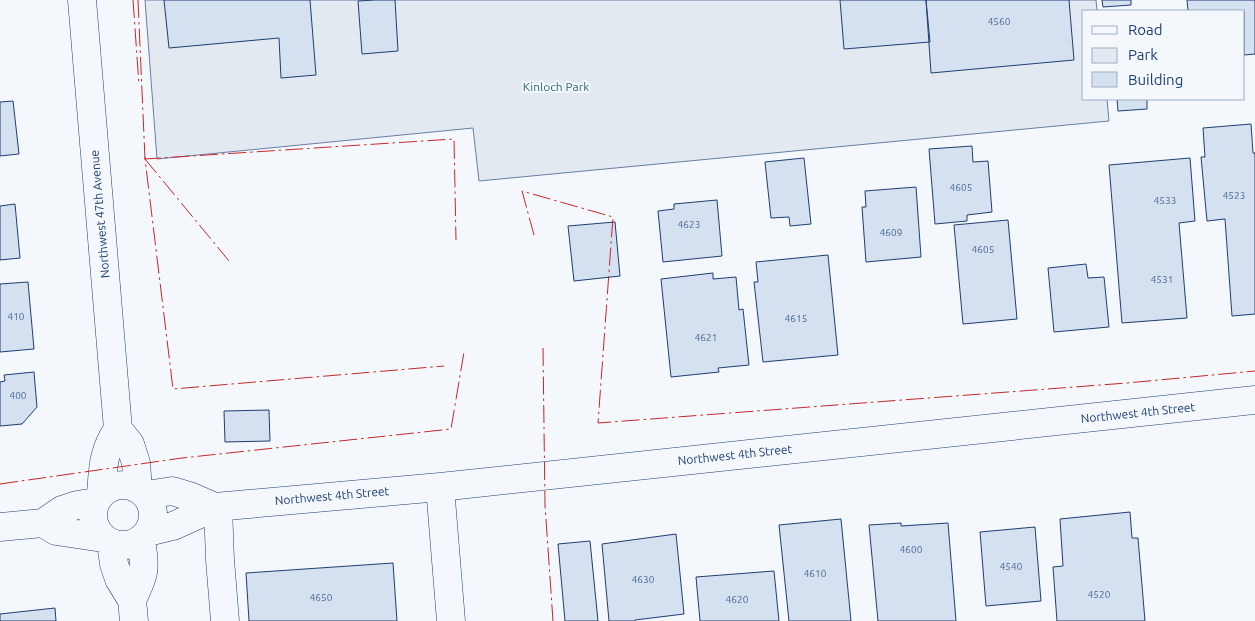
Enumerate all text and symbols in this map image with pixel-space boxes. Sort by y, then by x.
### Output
legend [1082,10,1245,100]
house number: 4560 [988,16,1011,27]
text: Road [1128,21,1163,38]
text: Park [1128,46,1158,63]
text: Building [1128,71,1183,88]
park label: Kinloch Park [523,80,589,93]
street label: Northwest 47th Avenue [87,149,112,279]
house number: 4605 [950,182,972,193]
house number: 4523 [1223,190,1245,201]
house number: 4533 [1154,195,1176,206]
house number: 4623 [678,219,700,230]
house number: 4609 [880,227,902,238]
house number: 4605 [972,244,994,255]
house number: 4531 [1151,274,1173,285]
house number: 410 [8,311,25,322]
house number: 4615 [785,313,807,324]
house number: 4621 [695,332,717,343]
house number: 400 [10,390,27,401]
street label: Northwest 4th Street [1080,400,1196,425]
street label: Northwest 4th Street [677,442,793,467]
street label: Northwest 4th Street [274,484,390,507]
house number: 4600 [900,544,923,555]
house number: 4540 [1000,561,1023,572]
house number: 4610 [804,568,827,579]
house number: 4630 [632,574,655,585]
house number: 4520 [1088,589,1111,600]
house number: 4650 [310,592,333,603]
house number: 4620 [726,594,749,605]

